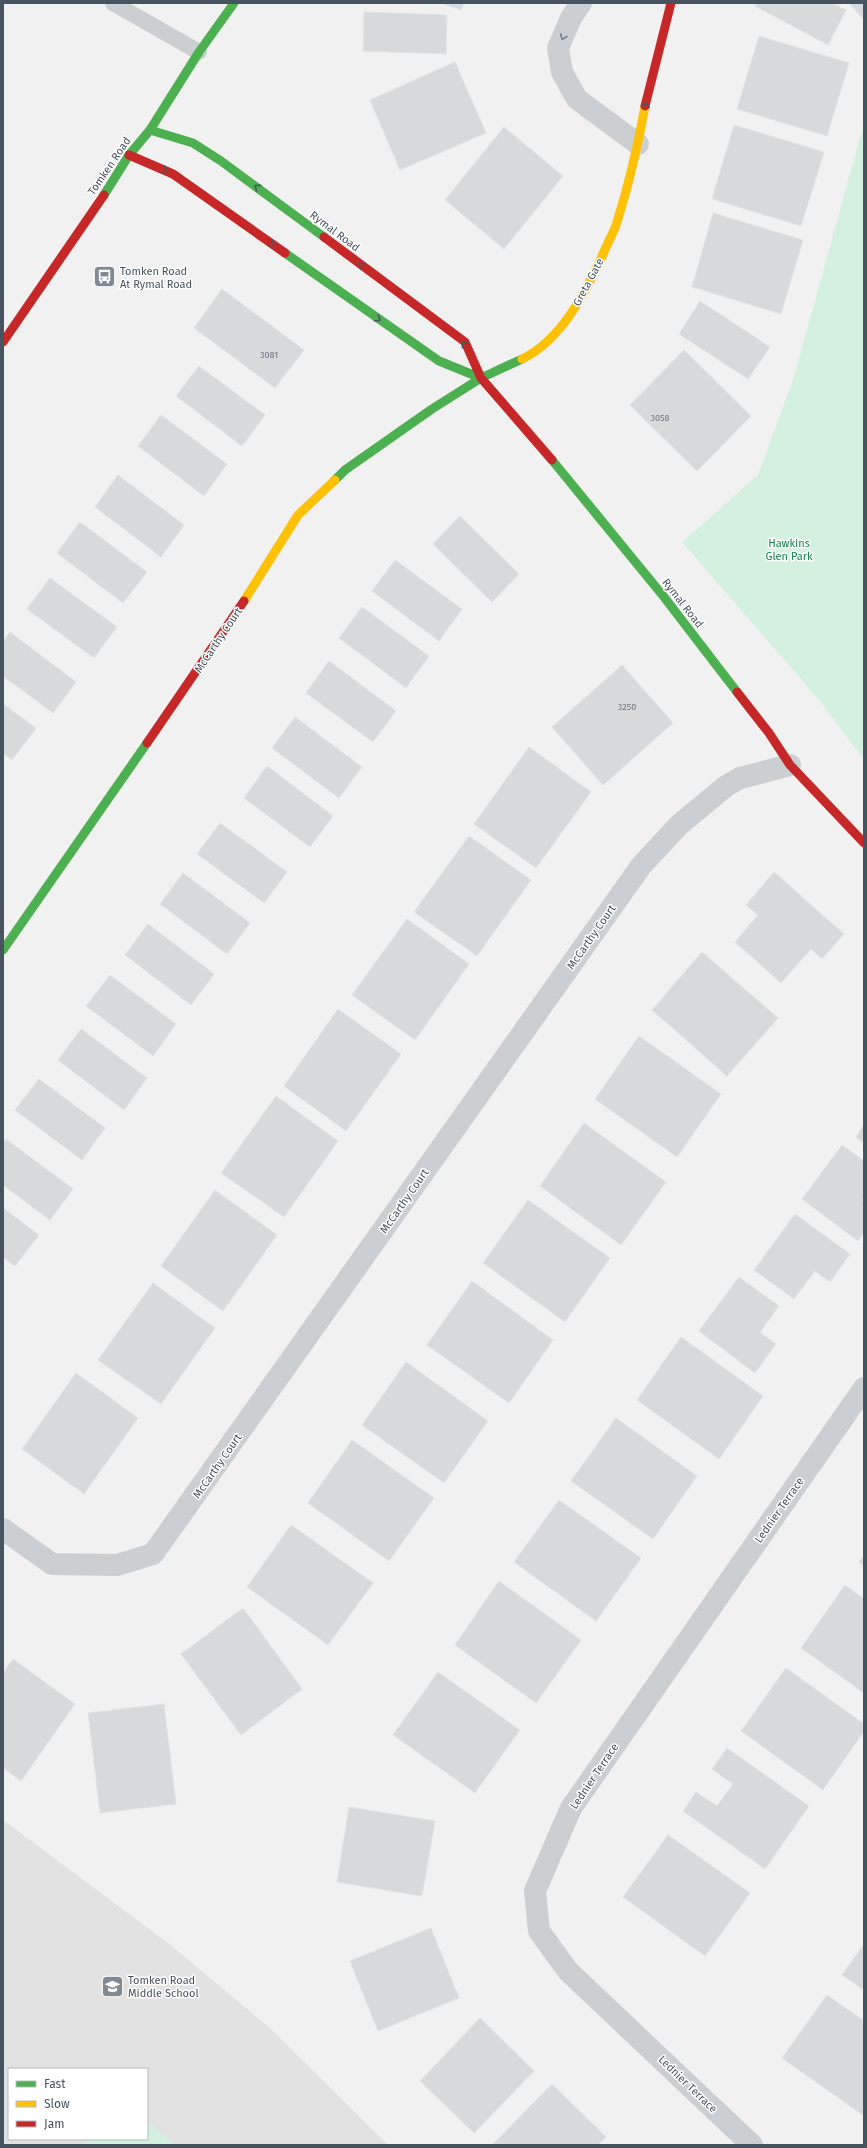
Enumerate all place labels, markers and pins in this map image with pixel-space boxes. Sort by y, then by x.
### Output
bus stop icon: Tomken Road At Rymal Road [91,264,117,290]
place label: Tomken Road At Rymal Road [120,265,192,291]
school or university icon: Tomken Road Middle School [99,1973,125,1999]
place label: Tomken Road Middle School [128,1974,199,2000]

